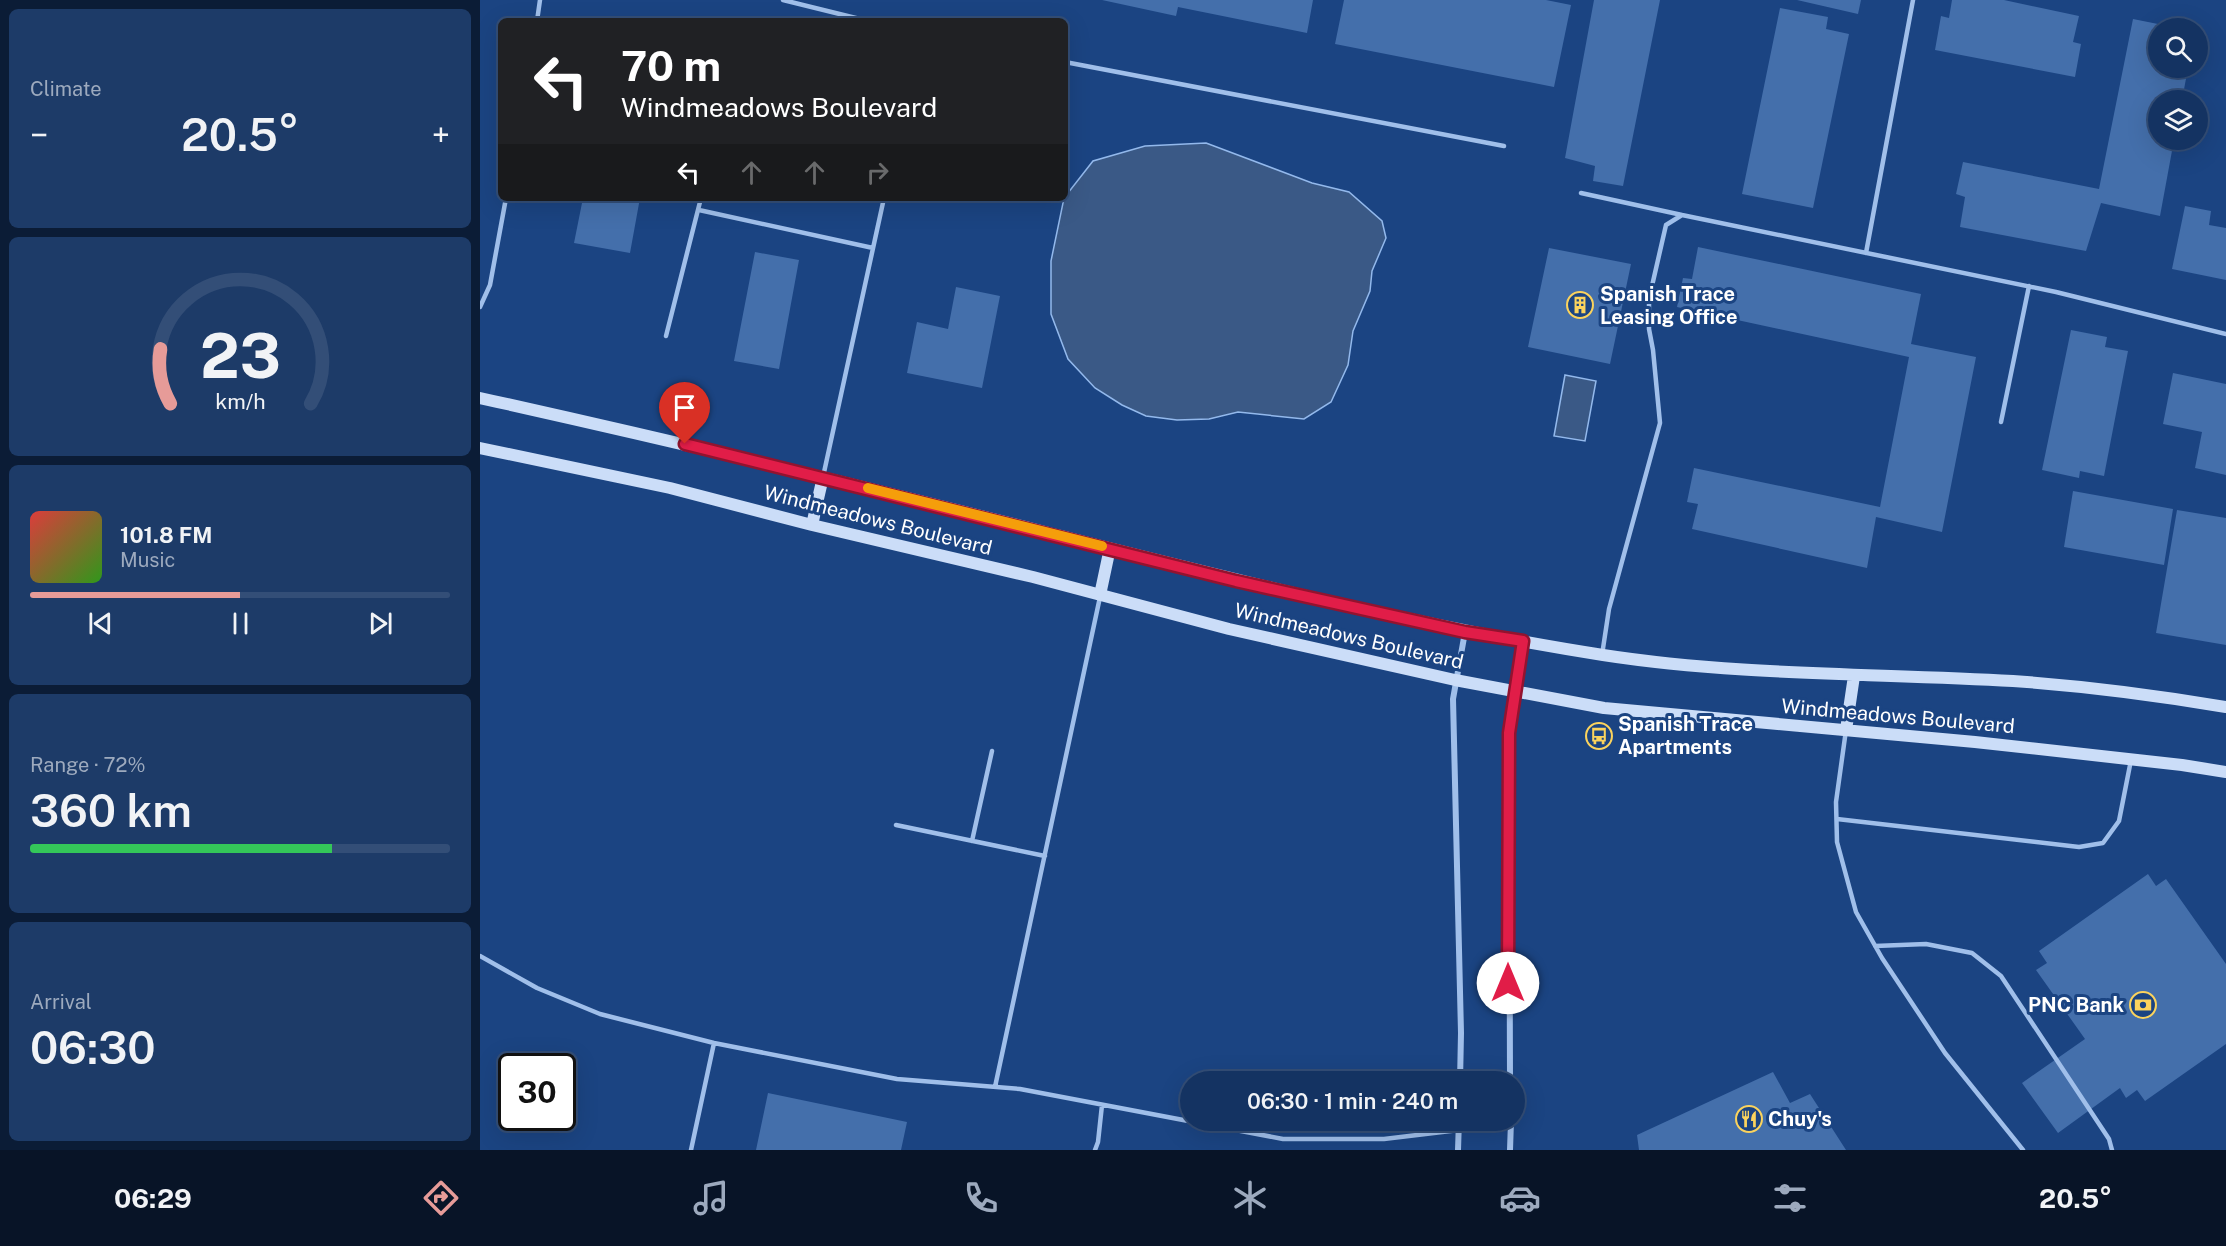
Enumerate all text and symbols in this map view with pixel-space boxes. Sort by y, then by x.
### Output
map controls [2148,18,2208,150]
button: search [2148,18,2208,78]
text: 70 m [621,41,721,90]
icon: left [522,42,600,120]
text: Climate [30,77,102,101]
button: layers [2148,90,2208,150]
text: Windmeadows Boulevard [621,91,937,123]
text: 20.5° [181,108,299,161]
text: − [30,116,48,154]
text: + [432,116,450,154]
icon: left [672,156,705,189]
icon: ahead [735,156,768,189]
icon: ahead [798,156,831,189]
icon: right [861,156,894,189]
place label: Spanish Trace Leasing Office [1600,282,1738,329]
building icon: Spanish Trace Leasing Office [1565,290,1595,320]
text: 23 [199,319,281,392]
pin [659,382,710,444]
text: km/h [215,389,265,414]
icon: arrive [668,391,701,424]
street label: Windmeadows Boulevard [761,480,995,560]
text: 101.8 FM [120,522,212,548]
text: Music [120,548,175,572]
street label: Windmeadows Boulevard [1232,598,1466,674]
icon: previous [84,607,117,640]
icon: pause [224,607,257,640]
icon: next [364,607,397,640]
street label: Windmeadows Boulevard [1780,694,2016,738]
place label: Spanish Trace Apartments [1618,712,1753,759]
bus stop icon: Spanish Trace Apartments [1584,721,1614,751]
text: Range · 72% [30,753,146,777]
text: 360 km [30,784,192,837]
position arrow [1476,951,1540,1015]
text: Arrival [30,990,92,1014]
bank icon: PNC Bank [2128,990,2158,1020]
place label: PNC Bank [2028,993,2124,1017]
text: 06:30 [30,1021,156,1074]
speed limit sign: 30 [498,1053,576,1131]
text: 06:30 · 1 min · 240 m [1247,1088,1458,1114]
restaurant icon: Chuy's [1734,1104,1764,1134]
place label: Chuy's [1768,1107,1832,1131]
icon: directions [420,1177,462,1219]
icon: music [690,1177,732,1219]
icon: phone [960,1177,1002,1219]
icon: climate [1229,1177,1271,1219]
icon: car [1499,1177,1541,1219]
icon: filters [1769,1177,1811,1219]
text: 06:29 [114,1182,192,1214]
text: 20.5° [2039,1182,2112,1214]

